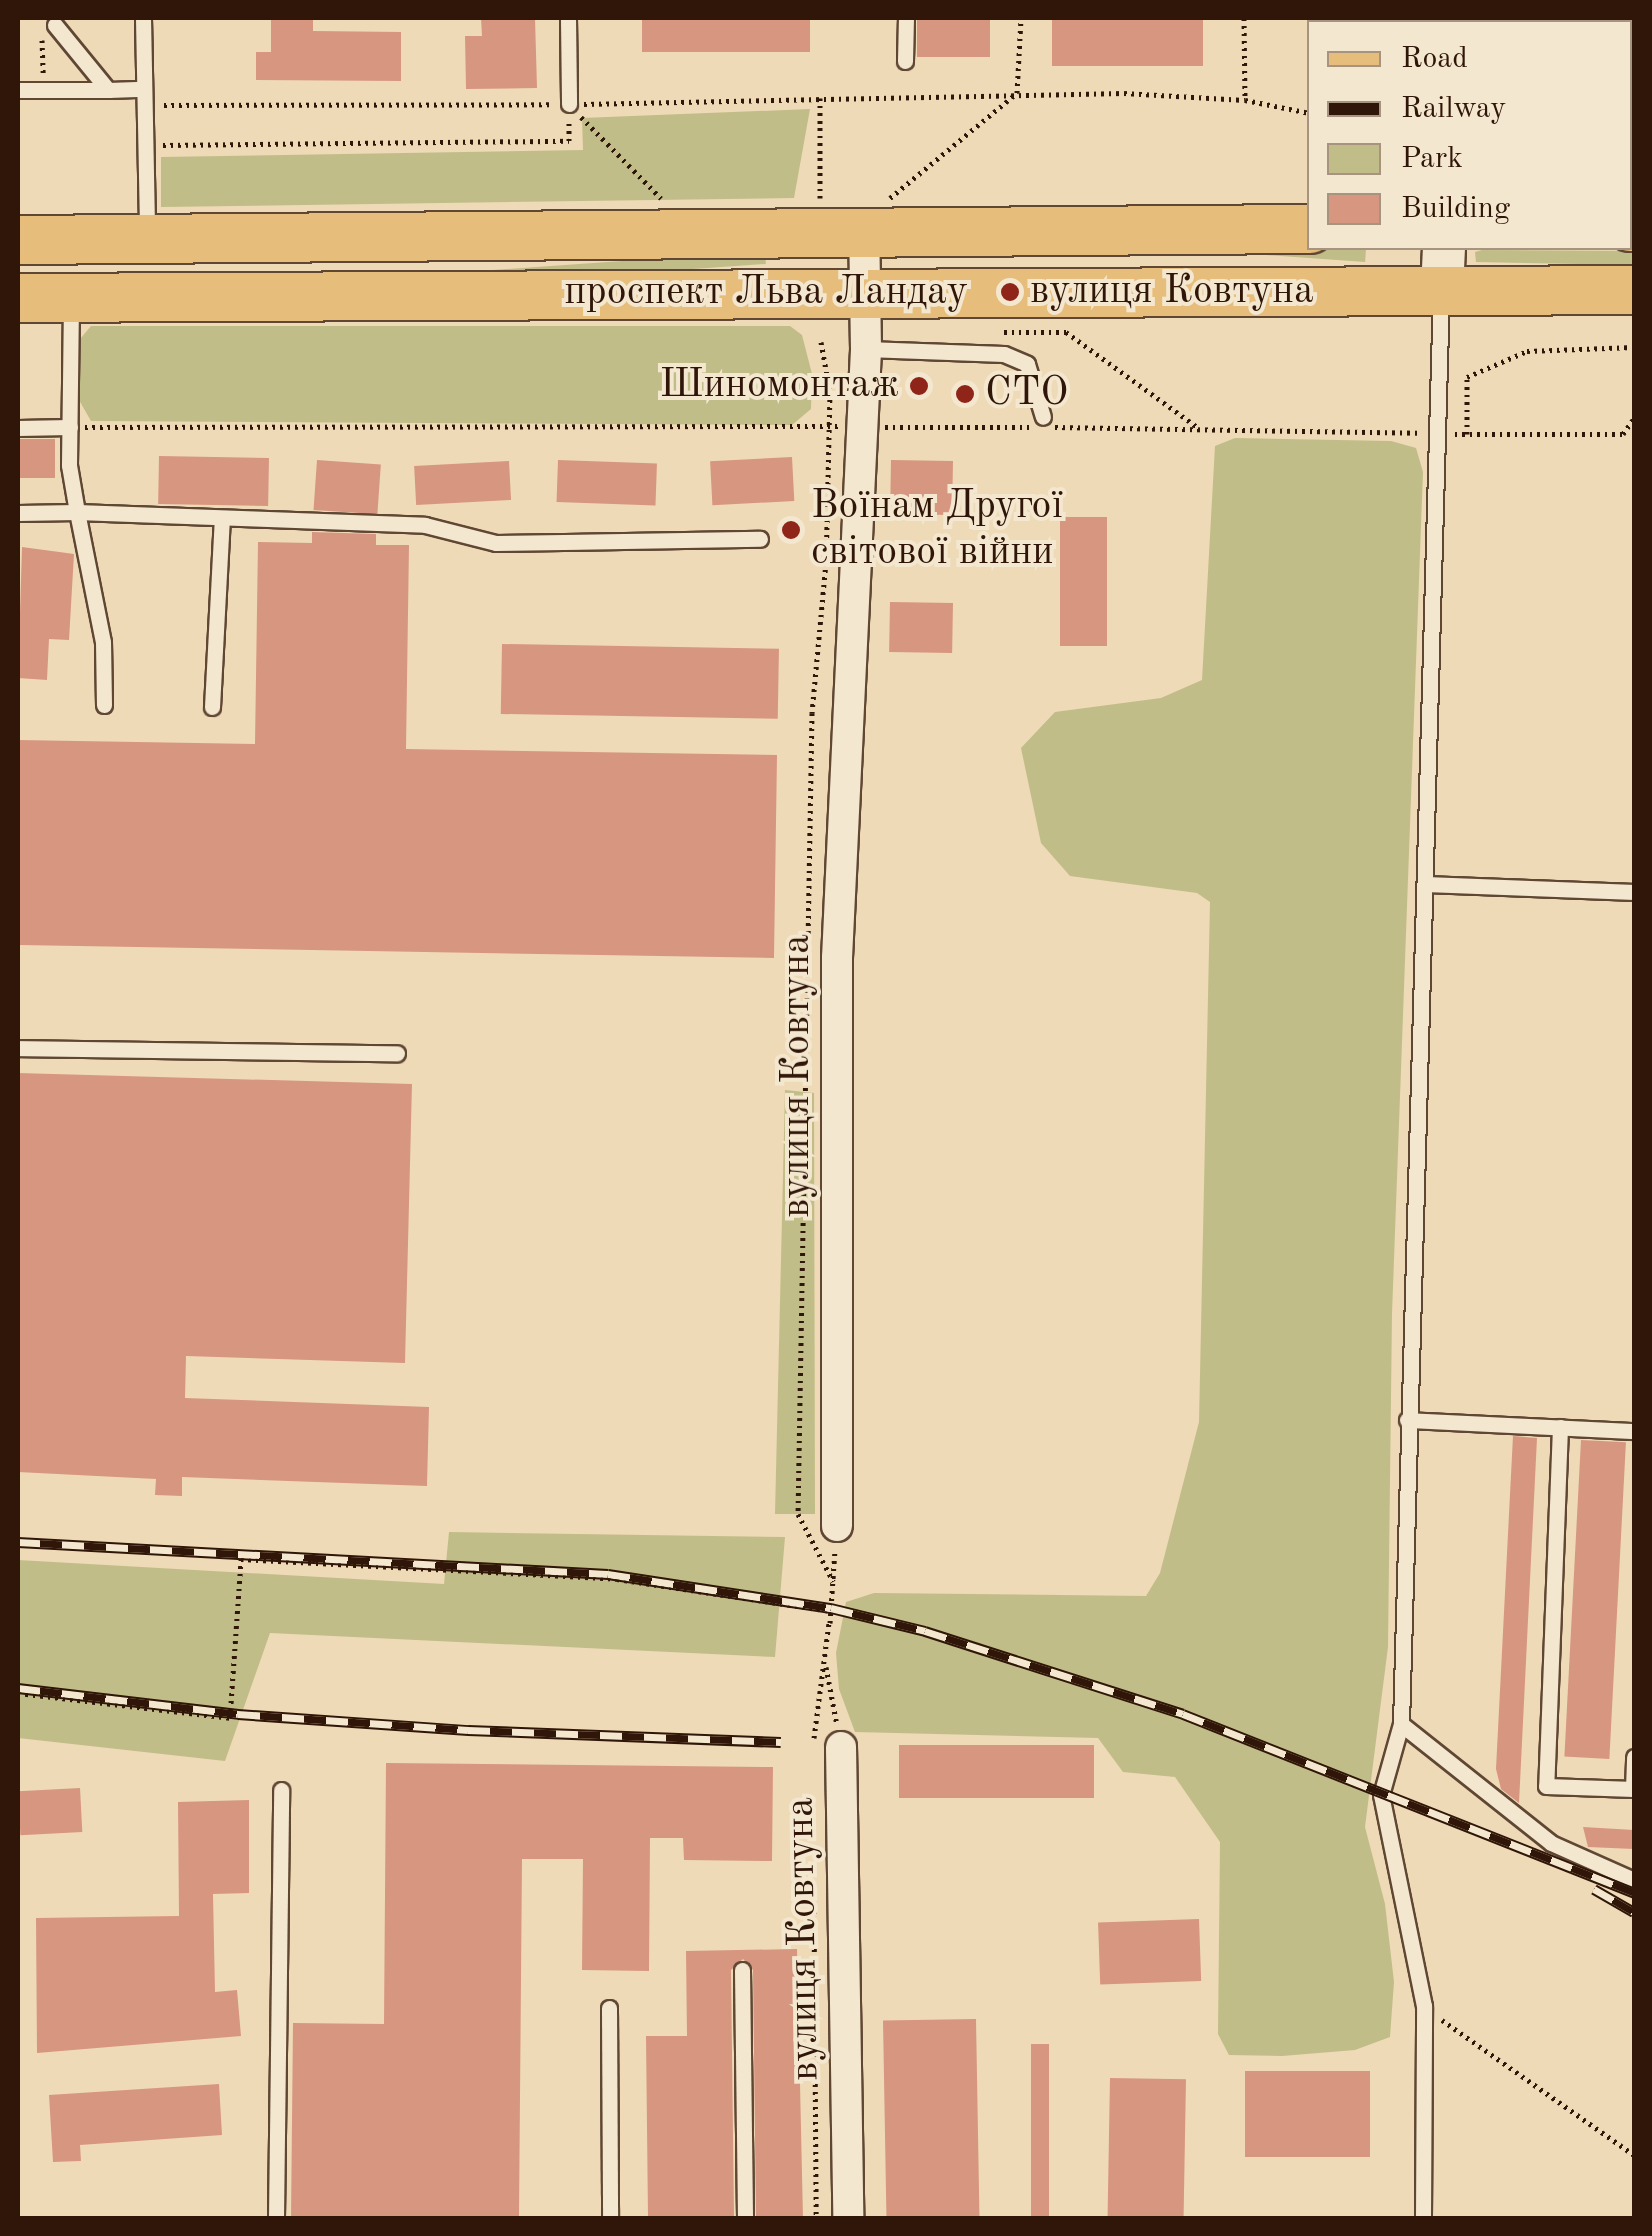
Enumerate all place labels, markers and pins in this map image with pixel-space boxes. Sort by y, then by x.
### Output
place label: вулиця Ковтуна [1030,268,1314,316]
marker: вулиця Ковтуна [999,281,1021,303]
place label: Шиномонтаж [659,362,899,410]
place label: СТО [985,370,1068,418]
marker: Шиномонтаж [908,375,930,397]
marker: СТО [954,383,976,405]
place label: Воїнам Другої світової війни [811,483,1063,577]
marker: Воїнам Другої світової війни [780,519,802,541]

